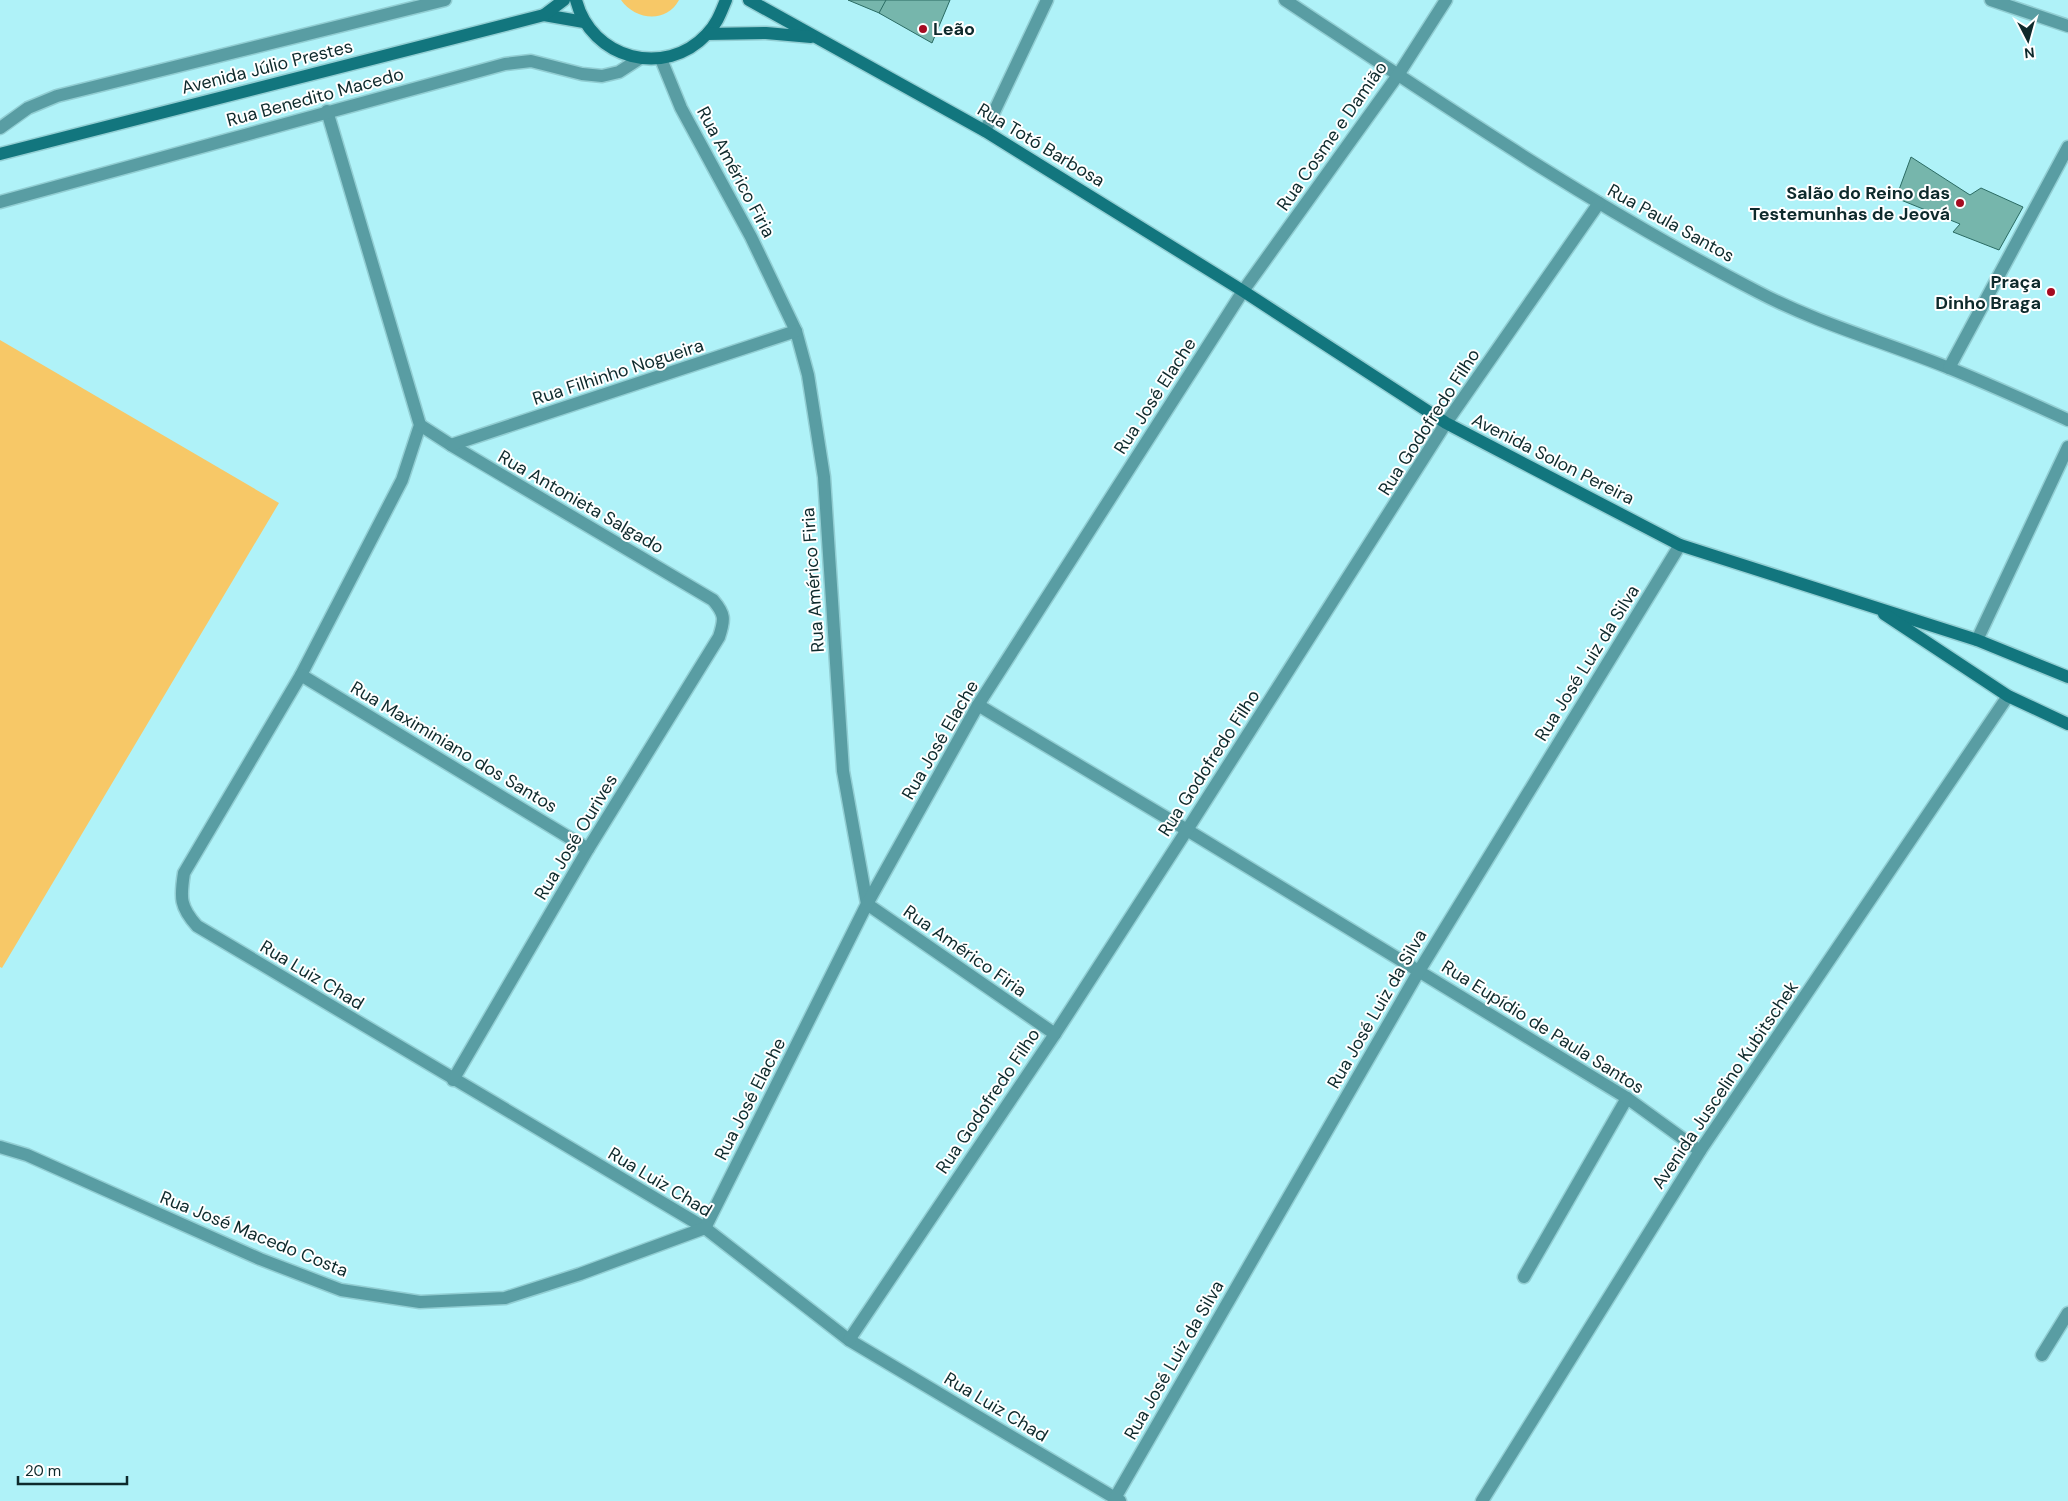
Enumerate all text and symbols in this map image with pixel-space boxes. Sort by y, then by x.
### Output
north arrow [2003,15,2053,65]
place label: Leão [933,17,975,41]
marker: Leão [917,23,929,35]
street label: Avenida Júlio Prestes [179,34,355,100]
text: N [2023,43,2035,62]
street label: Rua Cosme e Damião [1271,57,1393,215]
street label: Rua Benedito Macedo [224,62,406,132]
street label: Rua Totó Barbosa [973,97,1109,193]
street label: Rua Américo Firia [691,102,781,242]
street label: Rua Paula Santos [1603,178,1739,268]
place label: Salão do Reino das Testemunhas de Jeová [1750,181,1950,226]
marker: Salão do Reino das Testemunhas de Jeová [1954,197,1966,209]
place label: Praça Dinho Braga [1935,270,2041,315]
marker: Praça Dinho Braga [2045,286,2057,298]
street label: Rua Filhinho Nogueira [529,333,707,411]
street label: Rua José Elache [1108,333,1202,459]
street label: Rua Godofredo Filho [1373,344,1485,500]
street label: Avenida Solon Pereira [1468,408,1638,510]
street label: Rua Antonieta Salgado [494,445,668,559]
street label: Rua Américo Firia [796,507,830,653]
street label: Rua José Luiz da Silva [1529,580,1645,746]
street label: Rua Maximiniano dos Santos [346,676,562,818]
street label: Rua José Elache [896,676,984,804]
street label: Rua Godofredo Filho [1153,685,1265,841]
street label: Rua José Ourives [529,770,623,904]
street label: Rua Américo Firia [899,900,1031,1002]
street label: Rua José Luiz da Silva [1322,925,1432,1093]
street label: Rua Luiz Chad [256,935,368,1015]
street label: Rua Eupídio de Paula Santos [1437,955,1649,1099]
street label: Avenida Juscelino Kubitschek [1646,976,1804,1194]
street label: Rua Godofredo Filho [930,1024,1046,1178]
street label: Rua José Elache [709,1034,791,1164]
street label: Rua Luiz Chad [604,1142,716,1222]
street label: Rua José Macedo Costa [157,1185,351,1283]
street label: Rua José Luiz da Silva [1119,1276,1229,1444]
street label: Rua Luiz Chad [940,1367,1052,1447]
scale bar [18,1454,126,1486]
text: 20 m [25,1461,61,1481]

